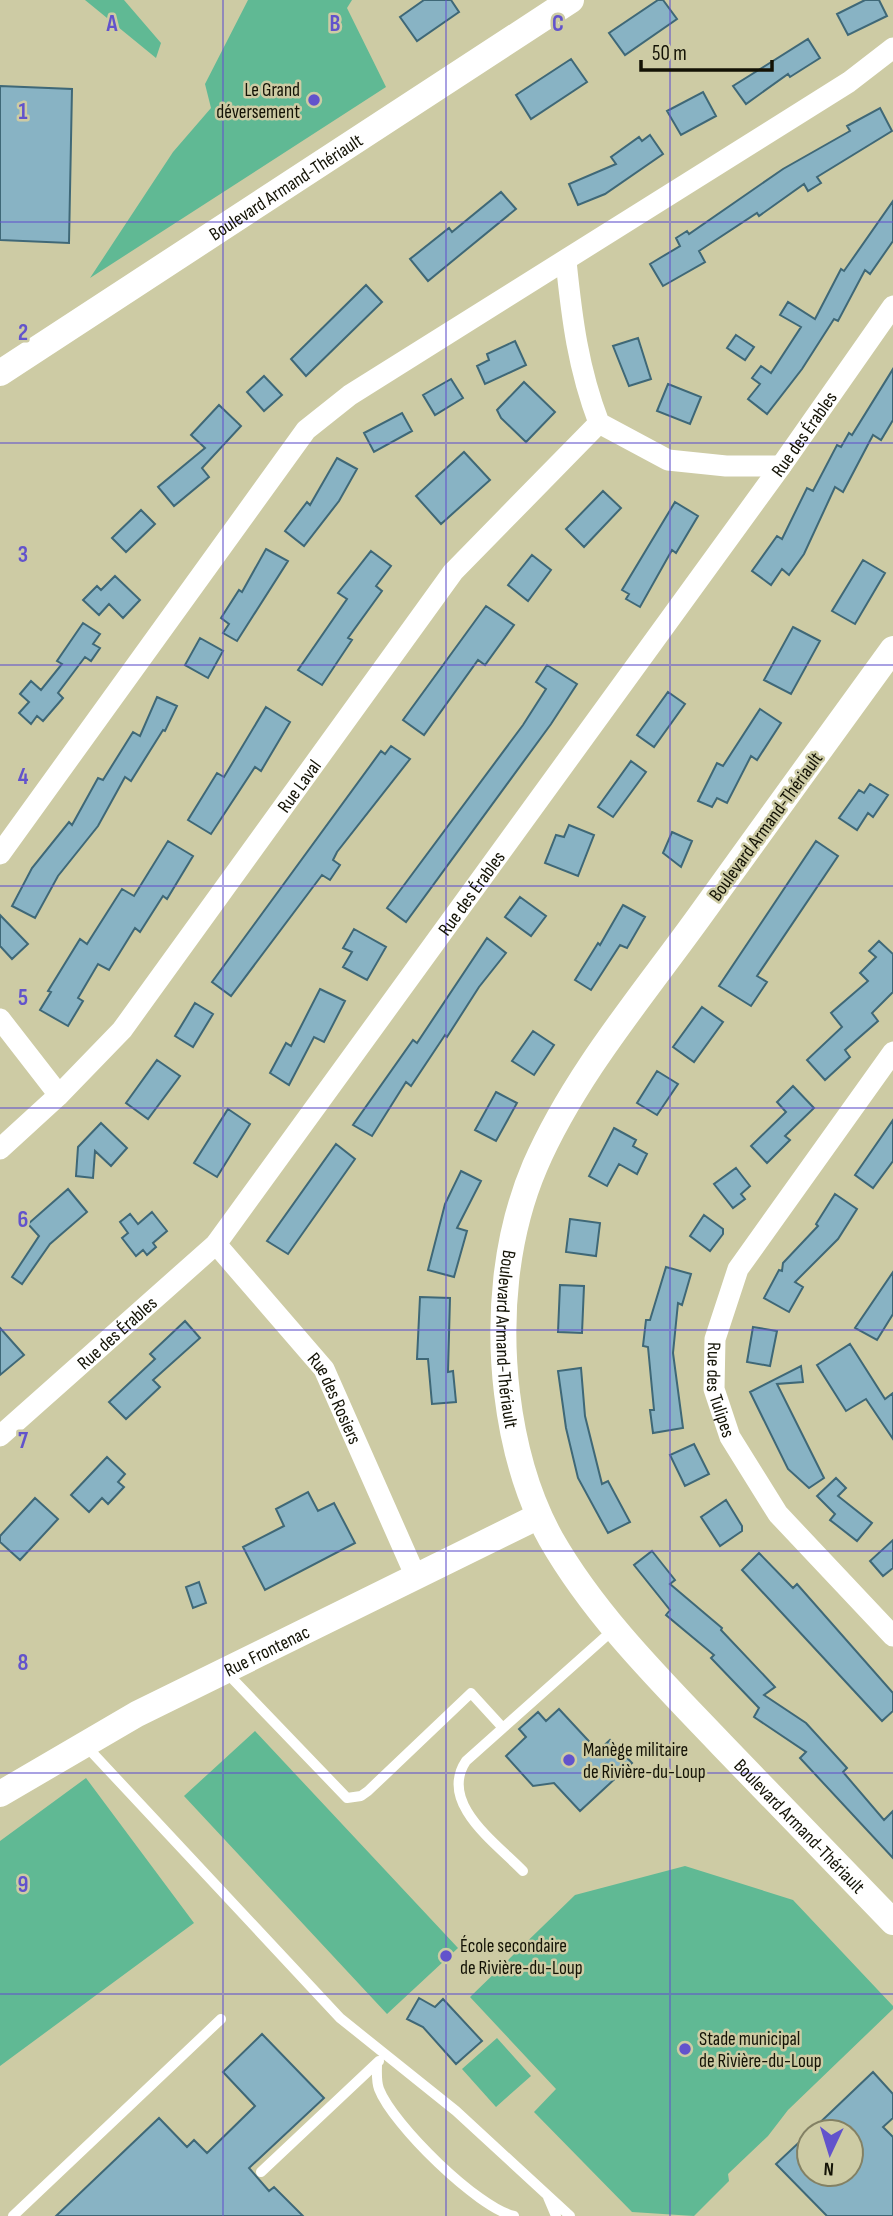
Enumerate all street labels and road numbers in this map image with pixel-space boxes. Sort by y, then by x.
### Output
street label: Boulevard Armand-Thériault [205,129,367,246]
street label: Rue des Érables [767,387,843,482]
street label: Boulevard Armand-Thériault [705,748,828,906]
street label: Rue Laval [273,756,327,817]
street label: Rue des Érables [434,847,511,941]
street label: Boulevard Armand-Thériault [490,1248,522,1430]
street label: Rue des Érables [73,1292,162,1375]
street label: Rue des Tulipes [701,1342,739,1441]
street label: Rue des Rosiers [302,1348,366,1448]
street label: Rue Frontenac [221,1621,314,1682]
street label: Boulevard Armand-Thériault [729,1755,869,1899]

